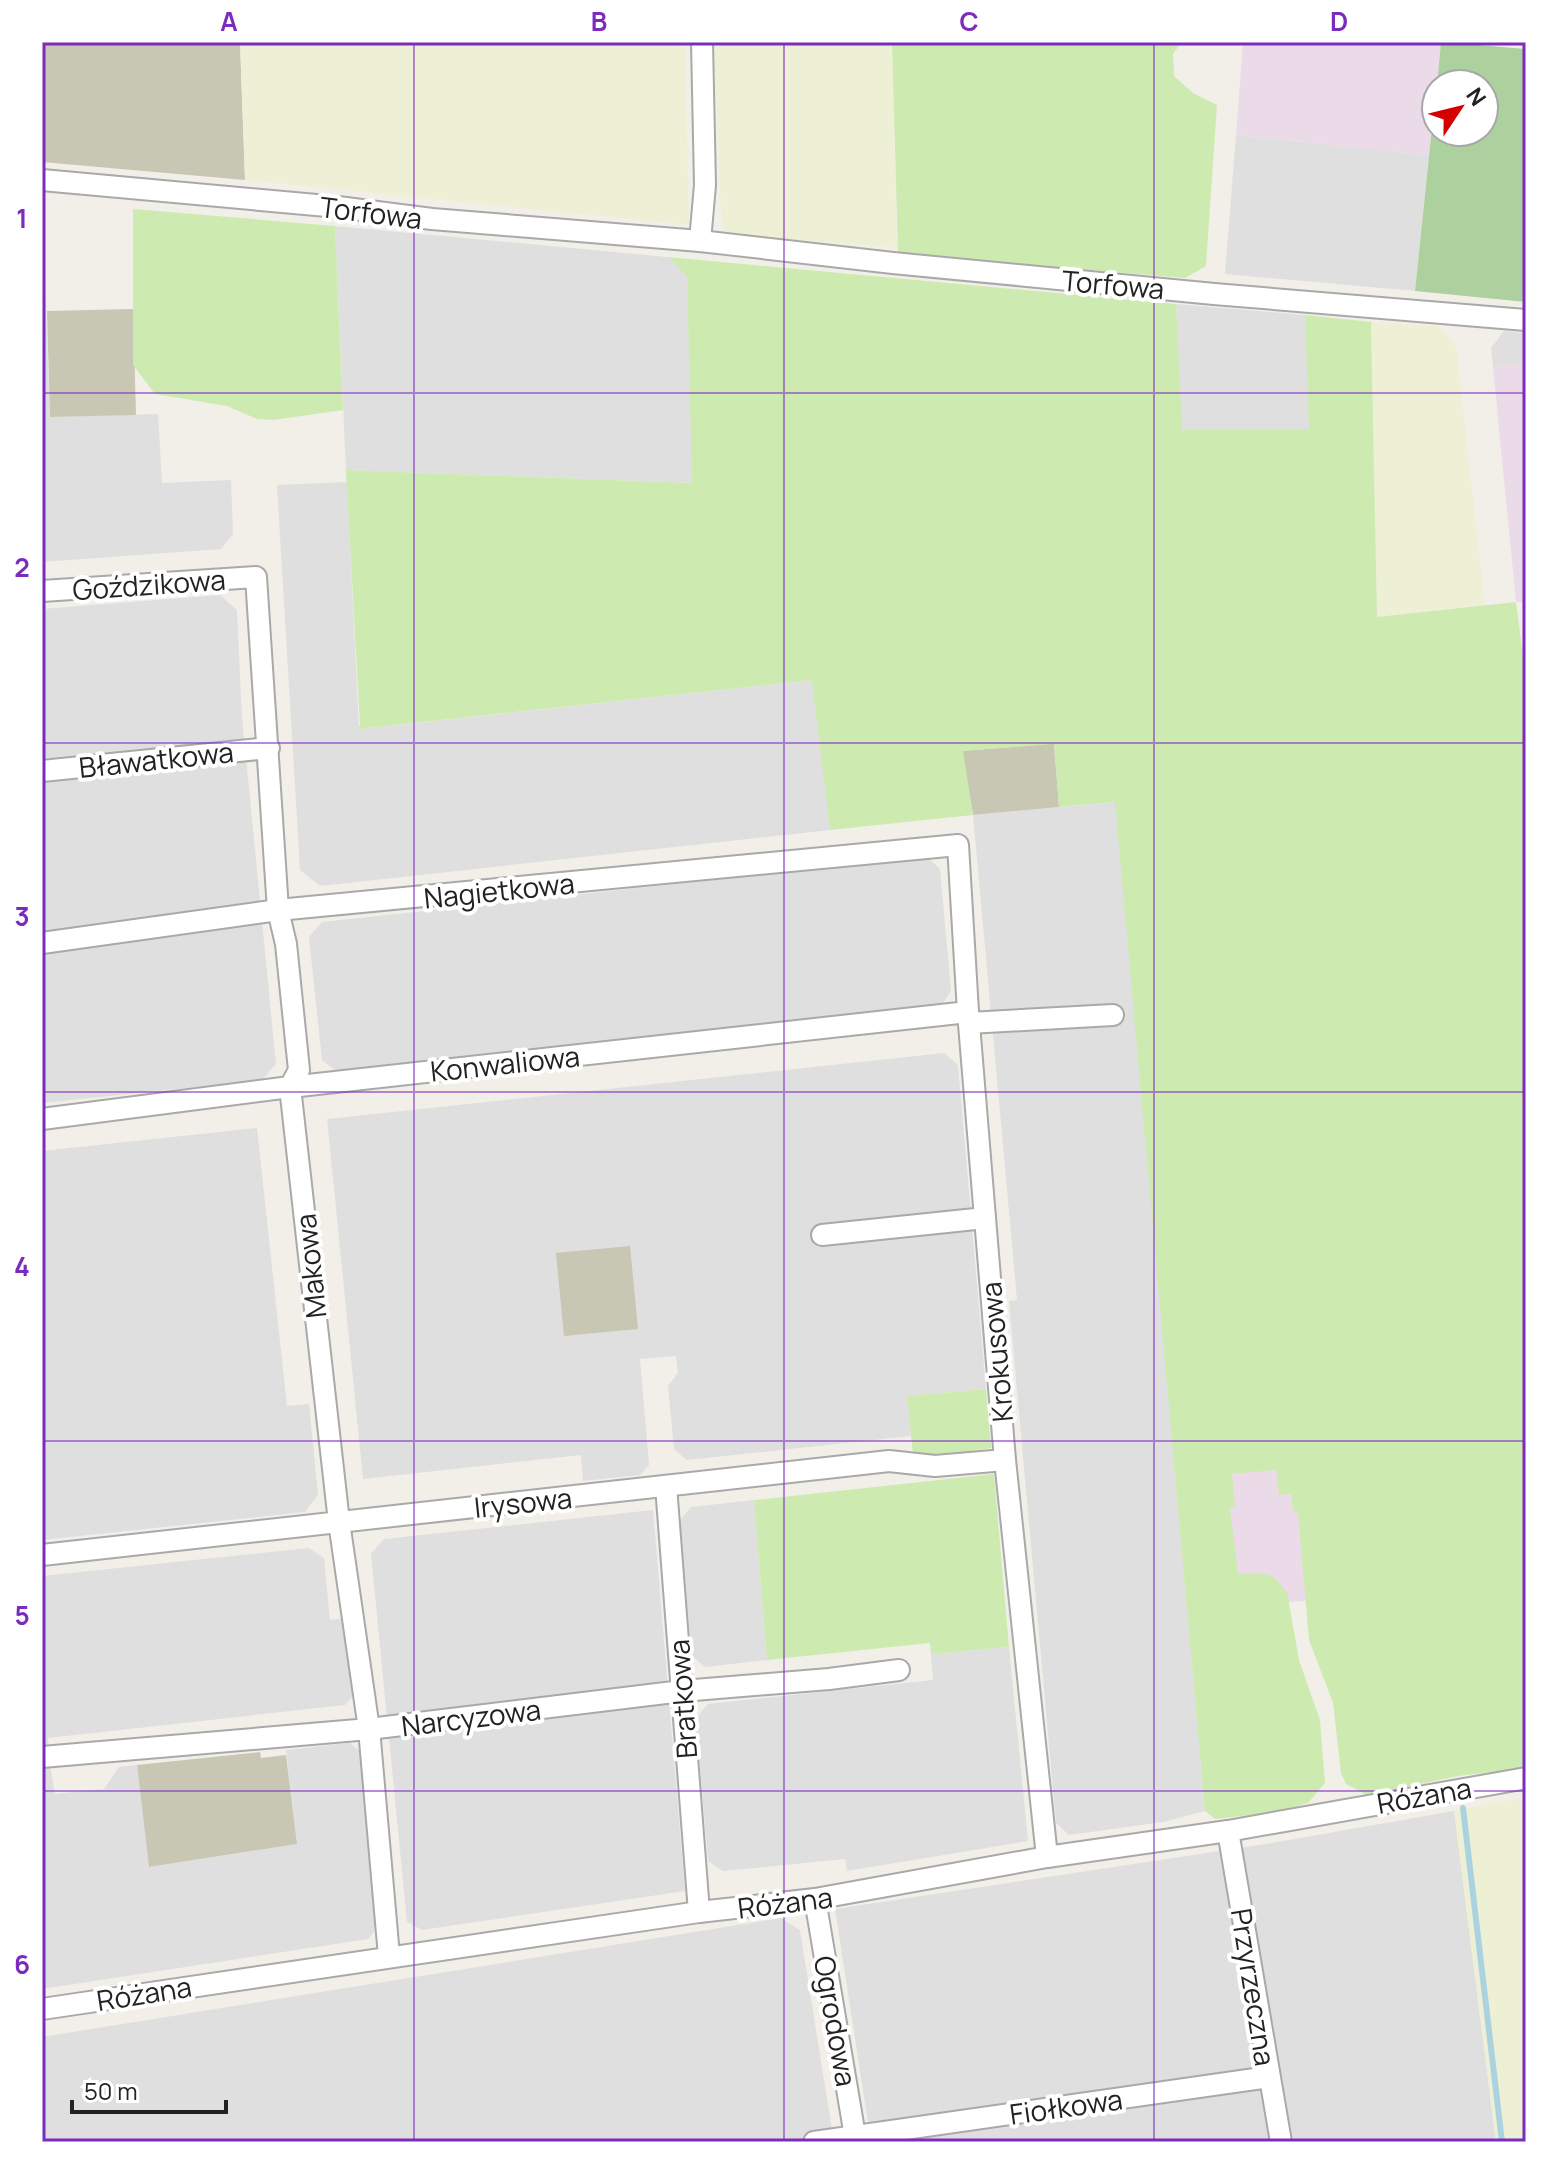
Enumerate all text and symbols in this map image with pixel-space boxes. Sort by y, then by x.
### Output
text: A [220,3,238,39]
text: B [591,3,607,39]
text: C [959,3,979,39]
text: D [1330,3,1348,39]
north arrow [1420,68,1500,148]
text: N [1460,81,1493,112]
street label: Torfowa [318,187,424,237]
text: 1 [16,200,28,236]
street label: Torfowa [1060,261,1166,307]
text: 2 [14,549,30,585]
street label: Goździkowa [71,560,227,608]
street label: Bławatkowa [77,732,235,786]
street label: Nagietkowa [422,863,576,917]
text: 3 [14,898,30,934]
street label: Konwaliowa [428,1036,582,1090]
street label: Makowa [286,1212,334,1320]
text: 4 [14,1248,30,1284]
street label: Krokusowa [971,1280,1021,1424]
street label: Irysowa [472,1478,574,1526]
text: 5 [14,1597,30,1633]
street label: Bratkowa [659,1638,705,1760]
street label: Narcyzowa [399,1690,543,1744]
street label: Różana [1374,1768,1474,1822]
street label: Różana [735,1877,835,1927]
street label: Przyrzeczna [1223,1906,1285,2068]
text: 6 [14,1946,30,1982]
street label: Ogrodowa [806,1953,866,2089]
street label: Różana [94,1967,194,2019]
scale bar [72,2064,226,2114]
text: 50 m [84,2074,138,2107]
street label: Fiołkowa [1007,2079,1125,2133]

